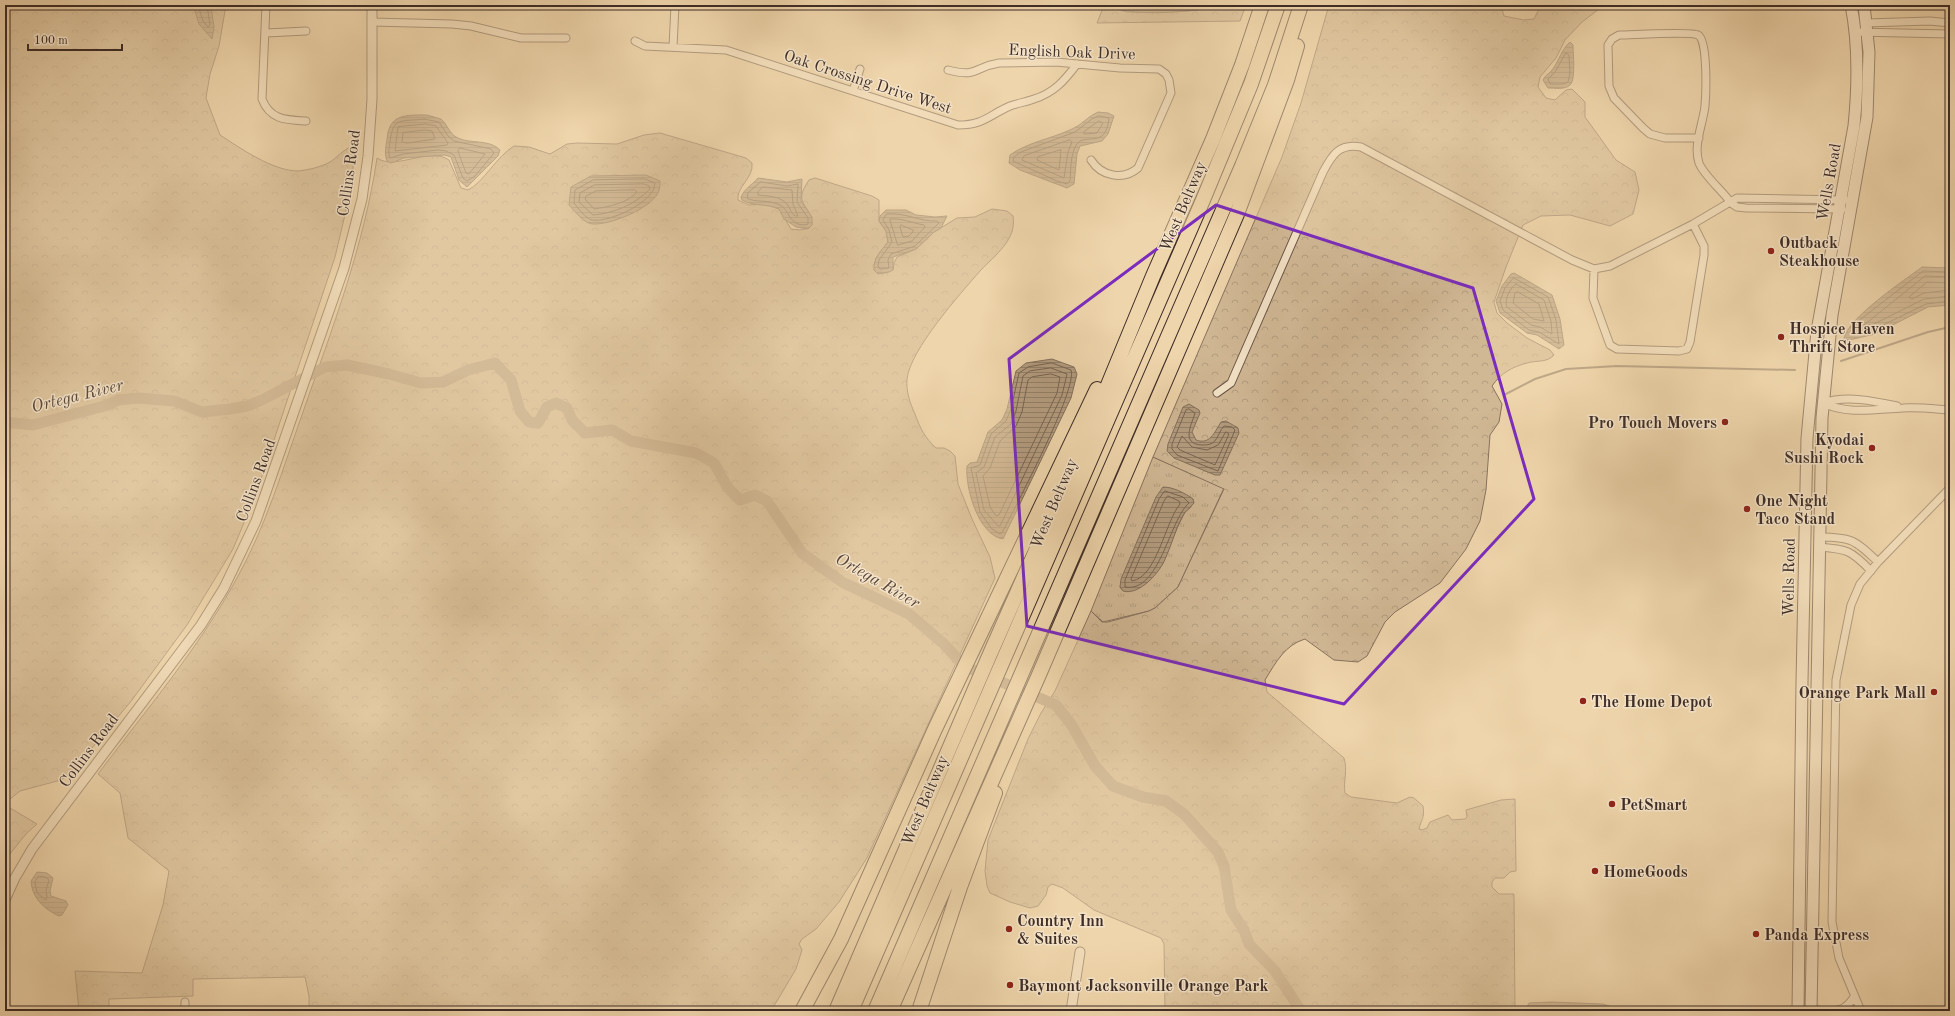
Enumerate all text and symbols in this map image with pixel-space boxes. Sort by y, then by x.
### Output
scale bar [28,26,122,52]
text: 100 m [34,35,68,47]
street label: English Oak Drive [1008,43,1136,63]
street label: Oak Crossing Drive West [781,48,954,118]
street label: Collins Road [336,129,364,218]
street label: Wells Road [1815,142,1845,222]
street label: West Beltway [1158,159,1210,254]
place label: Outback Steakhouse [1779,236,1860,270]
marker: Outback Steakhouse [1766,246,1776,256]
place label: Hospice Haven Thrift Store [1789,322,1895,356]
marker: Hospice Haven Thrift Store [1776,332,1786,342]
water label: Ortega River [30,377,126,416]
place label: Pro Touch Movers [1588,416,1717,432]
marker: Pro Touch Movers [1720,417,1730,427]
place label: Kyodai Sushi Rock [1784,433,1864,467]
street label: Collins Road [234,437,279,524]
marker: Kyodai Sushi Rock [1867,443,1877,453]
street label: West Beltway [1029,456,1081,551]
place label: One Night Taco Stand [1755,494,1836,528]
marker: One Night Taco Stand [1742,504,1752,514]
street label: Wells Road [1781,538,1799,616]
water label: Ortega River [832,550,923,613]
place label: Orange Park Mall [1798,686,1926,702]
marker: Orange Park Mall [1929,687,1939,697]
place label: The Home Depot [1591,695,1712,711]
marker: The Home Depot [1578,696,1588,706]
street label: Collins Road [57,712,122,791]
street label: West Beltway [900,753,952,848]
place label: PetSmart [1620,798,1688,814]
marker: PetSmart [1607,799,1617,809]
place label: HomeGoods [1603,865,1688,881]
marker: HomeGoods [1590,866,1600,876]
place label: Country Inn & Suites [1017,914,1104,948]
marker: Country Inn & Suites [1004,924,1014,934]
place label: Panda Express [1764,928,1869,944]
marker: Panda Express [1751,929,1761,939]
place label: Baymont Jacksonville Orange Park [1018,979,1269,995]
marker: Baymont Jacksonville Orange Park [1005,980,1015,990]

